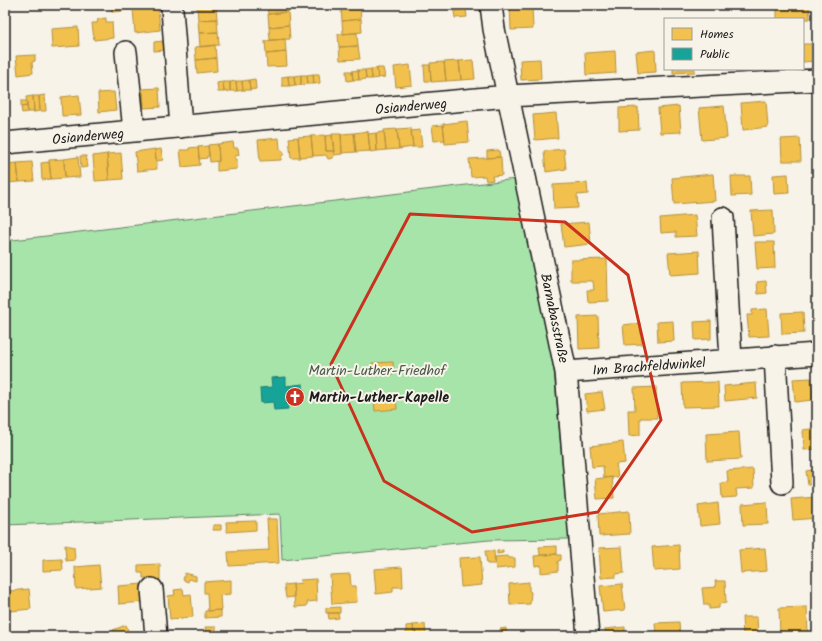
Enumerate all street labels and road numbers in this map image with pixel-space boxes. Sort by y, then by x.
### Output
street label: Osianderweg [374,93,448,121]
street label: Osianderweg [51,123,125,151]
street label: Barnabasstraße [534,271,574,366]
street label: Im Brachfeldwinkel [592,352,707,382]

